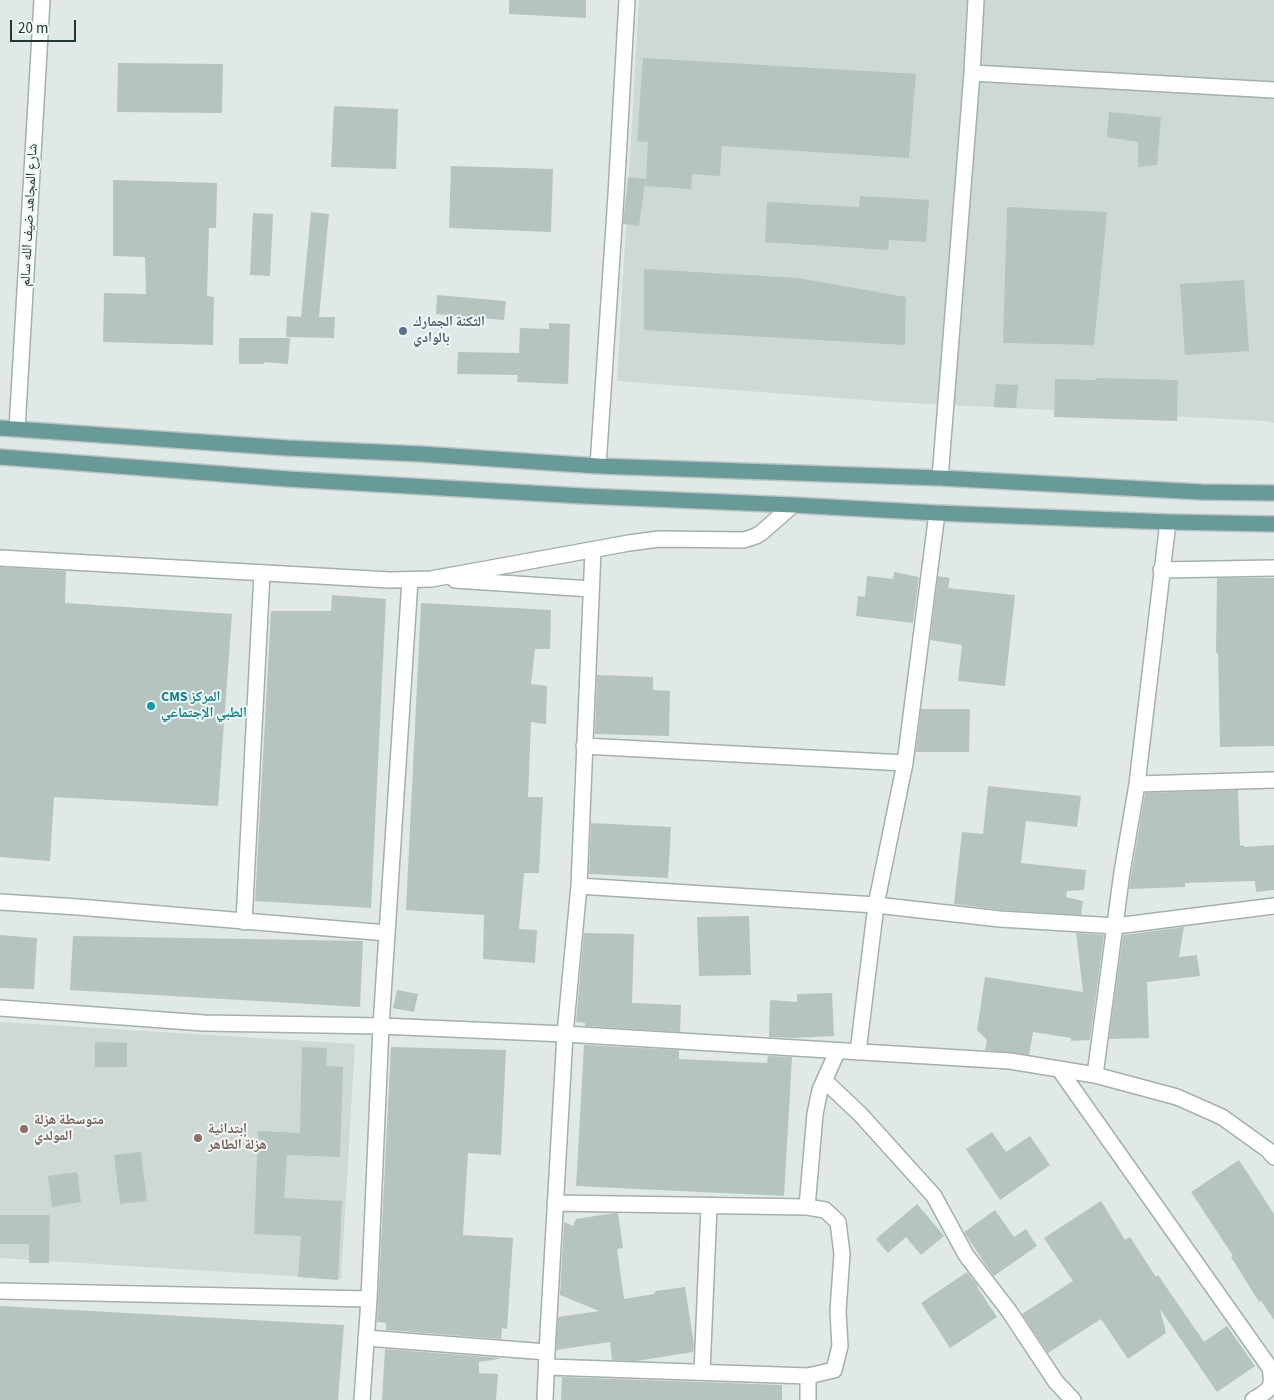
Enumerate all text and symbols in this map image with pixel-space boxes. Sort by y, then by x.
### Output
scale bar [12,10,79,42]
text: 20 m [18,18,48,39]
street label: شارع المجاهد ضيف الله سالم [18,143,42,287]
place label: الثكنة الجمارك بالوادي [413,315,485,348]
marker: الثكنة الجمارك بالوادي [397,325,409,337]
place label: CMS المركز الطبي الإجتماعي [161,690,247,722]
marker: CMS المركز الطبي الإجتماعي [145,700,157,712]
place label: متوسطة هزلة المولدي [34,1113,104,1146]
place label: إبتدائية هزلة الطاهر [208,1122,267,1154]
marker: متوسطة هزلة المولدي [18,1123,30,1135]
marker: إبتدائية هزلة الطاهر [192,1132,204,1144]

